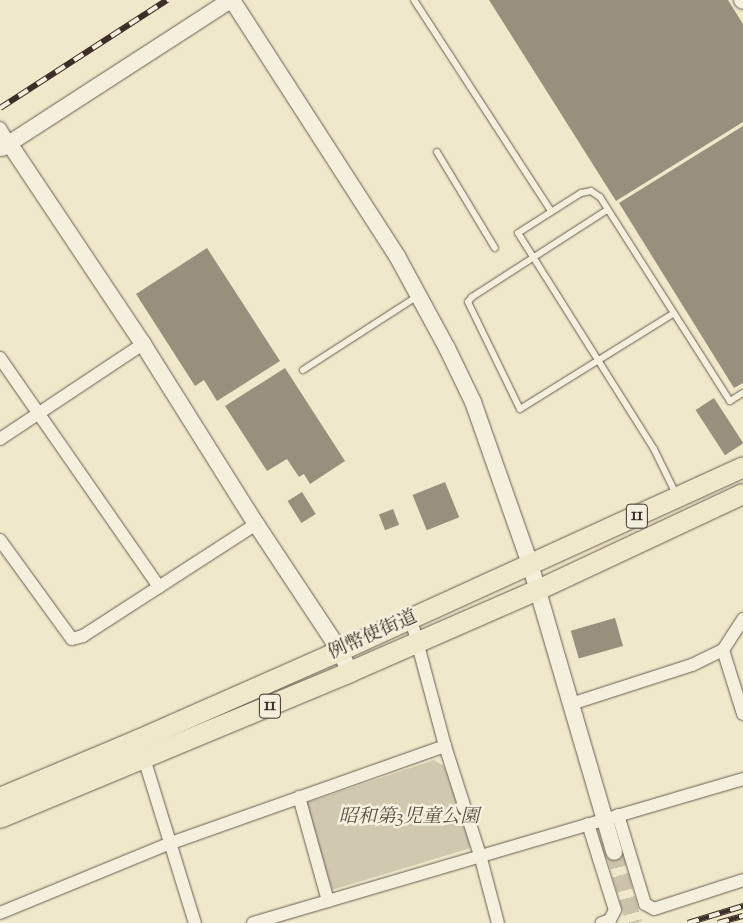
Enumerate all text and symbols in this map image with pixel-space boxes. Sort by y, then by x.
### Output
road number: 11 [626,501,648,532]
street label: 例幣使街道 [325,606,421,666]
road number: 11 [259,690,281,721]
park label: 昭和第3児童公園 [339,807,479,829]

